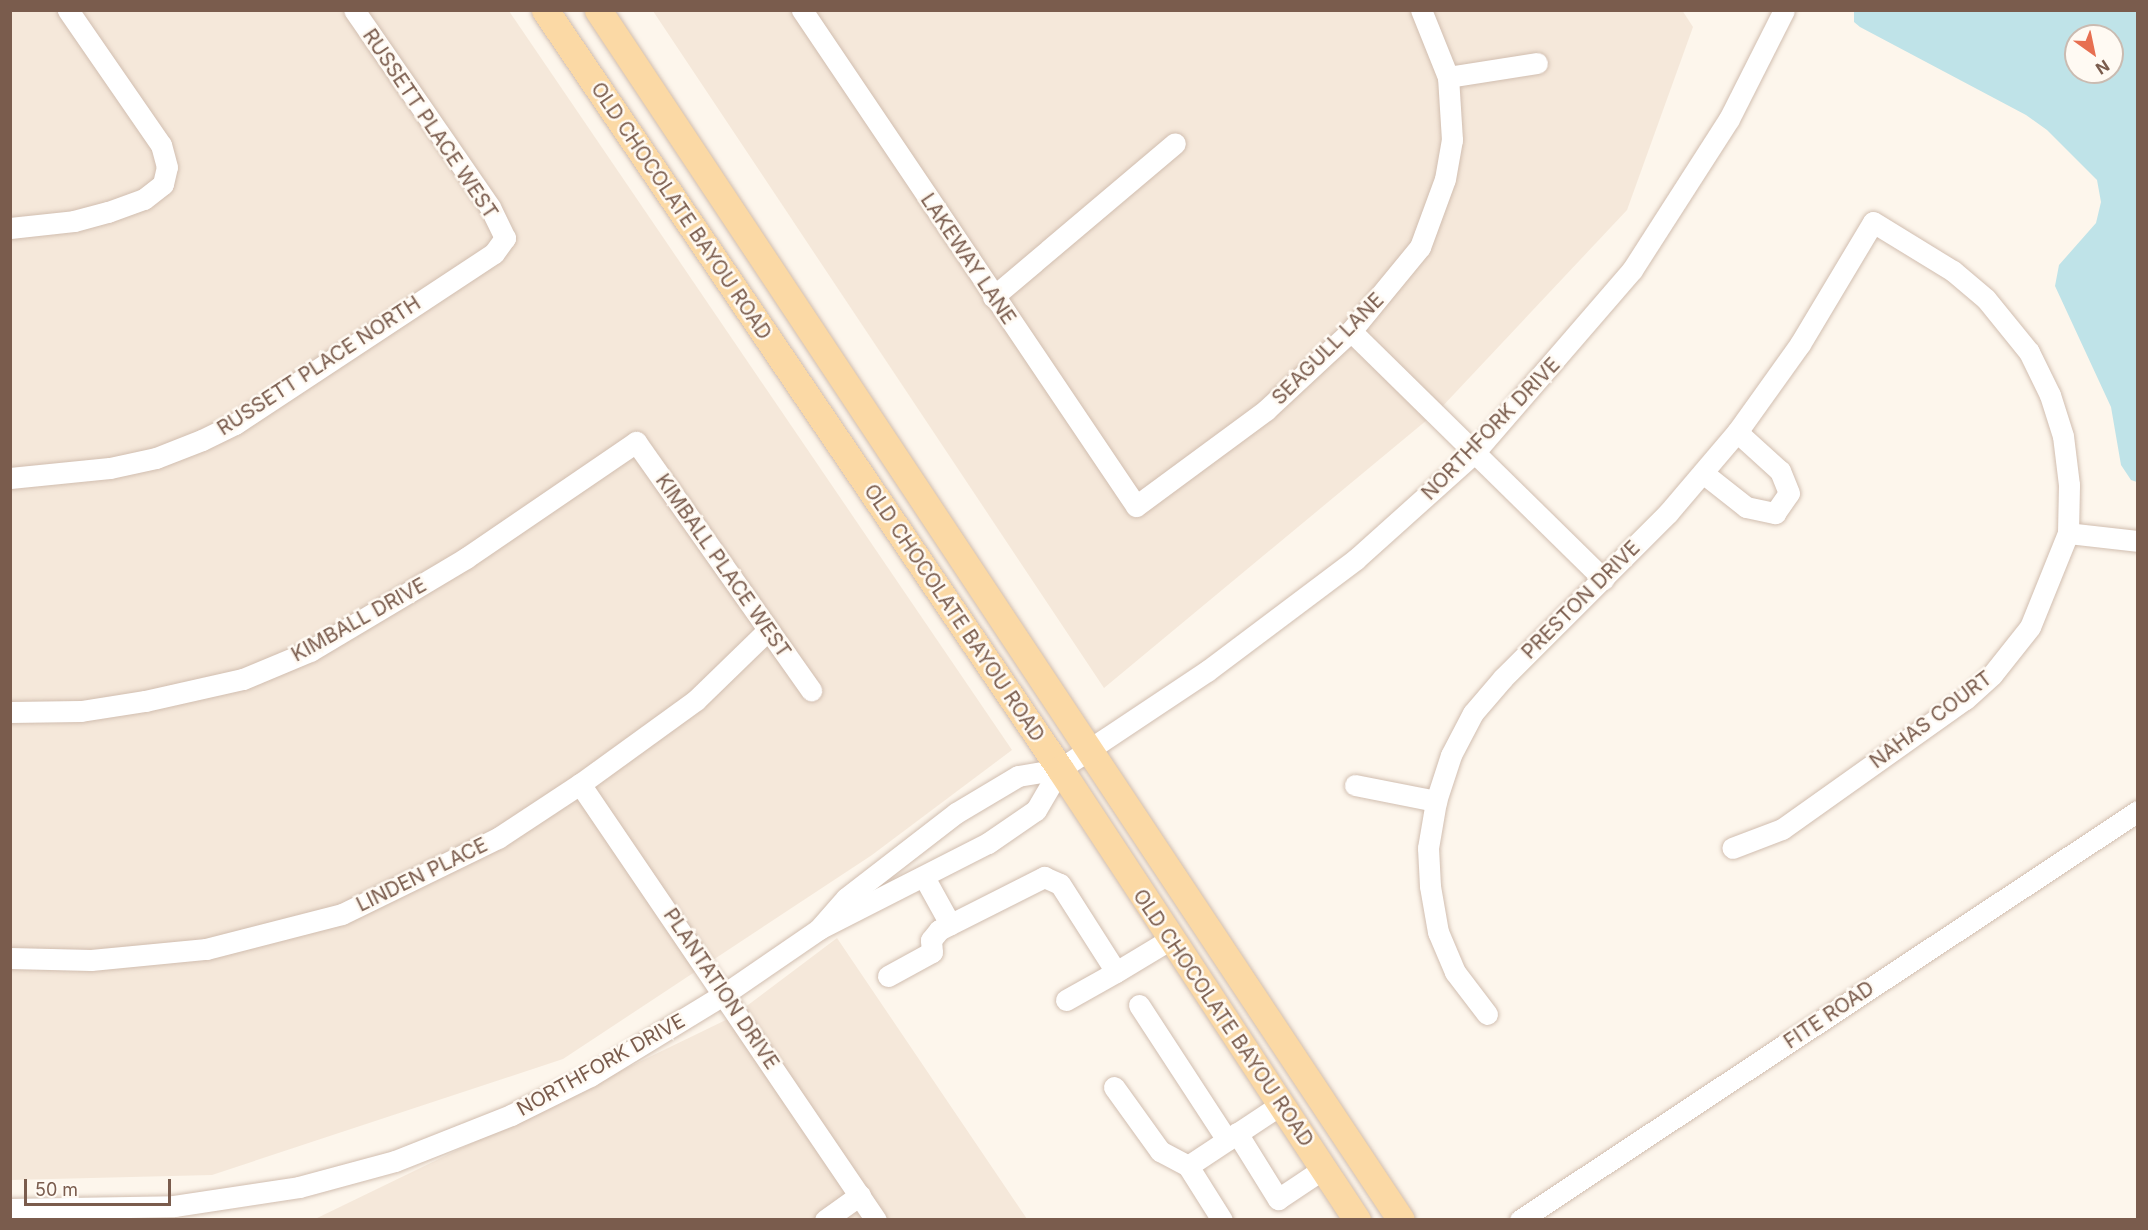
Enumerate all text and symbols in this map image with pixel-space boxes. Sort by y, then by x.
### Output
north arrow [2064,24,2124,84]
street label: RUSSETT PLACE WEST [357,25,503,223]
text: N [2092,56,2113,79]
street label: OLD CHOCOLATE BAYOU ROAD [586,78,776,344]
street label: LAKEWAY LANE [915,189,1021,329]
street label: SEAGULL LANE [1267,288,1389,410]
street label: RUSSETT PLACE NORTH [213,291,425,441]
street label: NORTHFORK DRIVE [1417,353,1565,505]
street label: KIMBALL PLACE WEST [650,469,796,663]
street label: OLD CHOCOLATE BAYOU ROAD [859,480,1049,746]
street label: PRESTON DRIVE [1517,536,1645,664]
street label: KIMBALL DRIVE [287,573,431,667]
street label: NAHAS COURT [1865,666,1997,774]
street label: LINDEN PLACE [353,833,491,917]
street label: OLD CHOCOLATE BAYOU ROAD [1128,885,1318,1151]
street label: PLANTATION DRIVE [658,904,784,1074]
street label: FITE ROAD [1779,976,1879,1054]
street label: NORTHFORK DRIVE [513,1009,689,1121]
scale bar [27,1167,174,1205]
text: 50 m [35,1179,78,1200]

